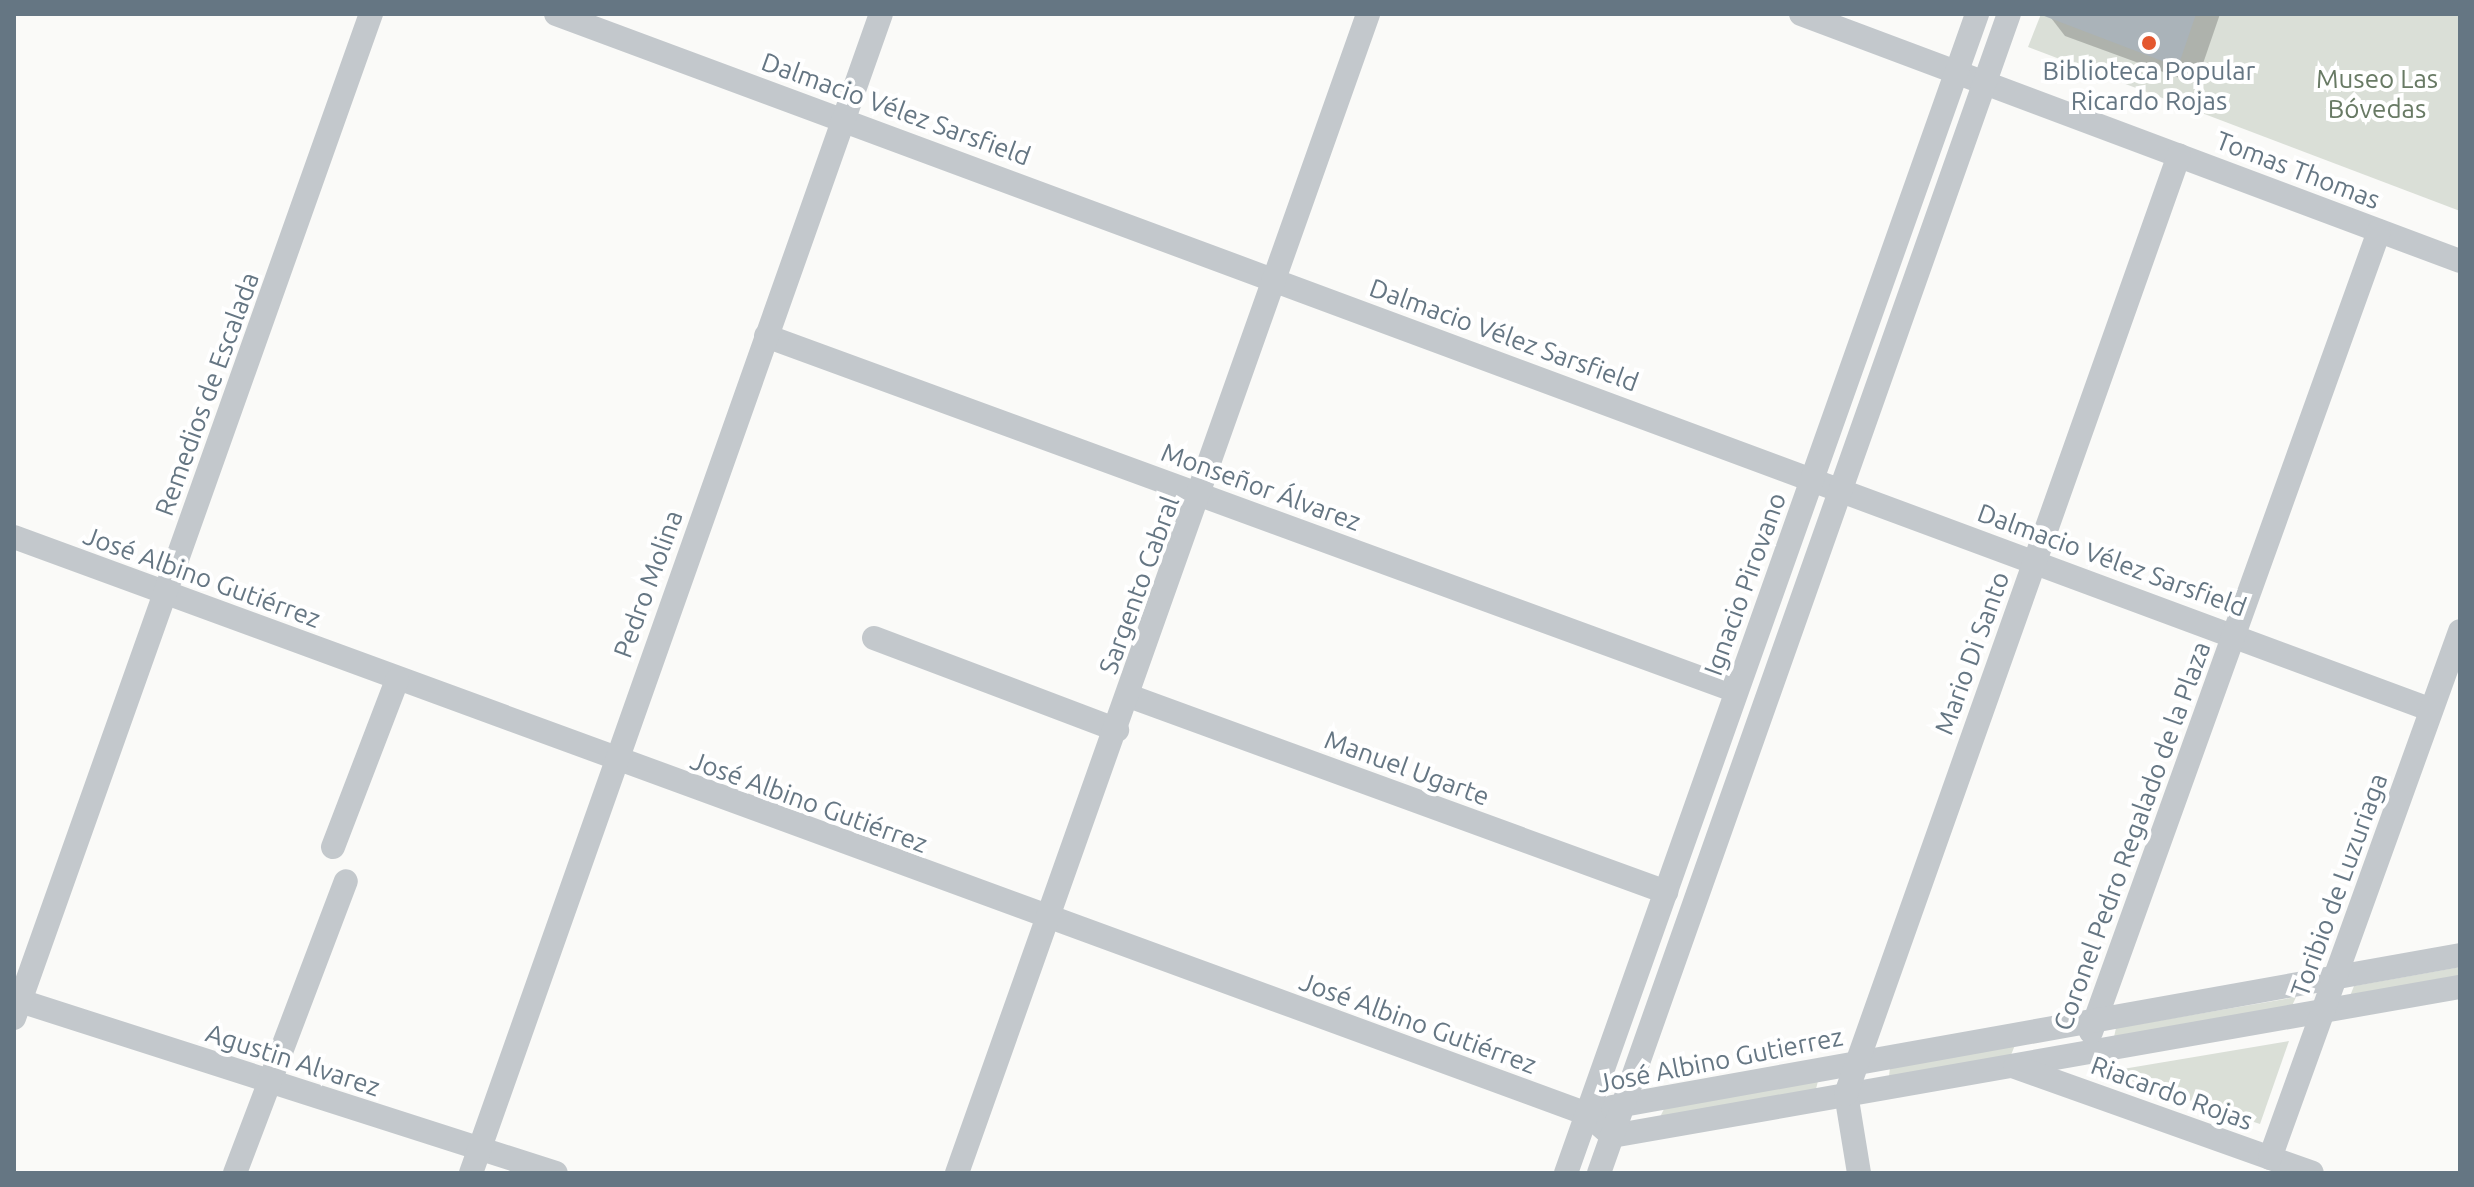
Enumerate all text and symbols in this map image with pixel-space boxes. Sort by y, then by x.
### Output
marker: Biblioteca Popular Ricardo Rojas [2140,34,2158,52]
street label: Dalmacio Vélez Sarsfield [757,46,1035,172]
place label: Biblioteca Popular Ricardo Rojas [2043,55,2255,116]
park label: Museo Las Bóvedas [2316,63,2438,124]
street label: Tomas Thomas [2212,124,2384,216]
street label: Remedios de Escalada [148,268,266,520]
street label: Dalmacio Vélez Sarsfield [1365,272,1643,398]
street label: Monseñor Álvarez [1157,436,1365,538]
street label: Ignacio Pirovano [1697,488,1793,680]
street label: Sargento Cabral [1092,492,1186,678]
street label: Dalmacio Vélez Sarsfield [1973,497,2251,623]
street label: Pedro Molina [607,506,689,662]
street label: José Albino Gutiérrez [79,520,325,634]
street label: Mario Di Santo [1928,567,2016,739]
street label: Coronel Pedro Regalado de la Plaza [2047,637,2217,1035]
street label: Manuel Ugarte [1320,724,1494,812]
street label: José Albino Gutiérrez [686,745,932,859]
street label: Toribio de Luzuriaga [2284,769,2394,1001]
street label: José Albino Gutiérrez [1295,966,1541,1080]
street label: Agustin Alvarez [202,1017,384,1103]
street label: José Albino Gutierrez [1594,1021,1846,1099]
street label: Riacardo Rojas [2087,1049,2257,1137]

